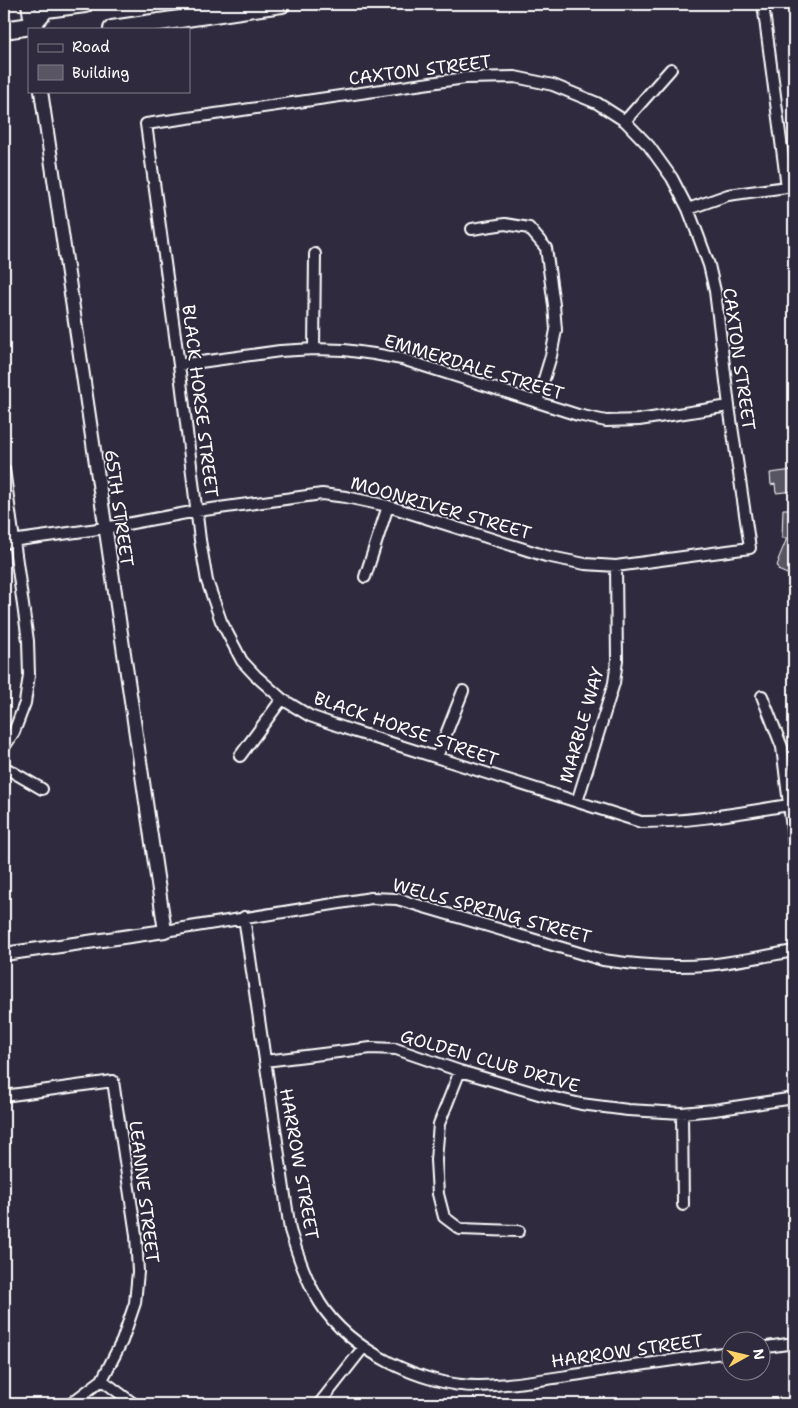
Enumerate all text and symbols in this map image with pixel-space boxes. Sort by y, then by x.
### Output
legend [28,28,190,92]
text: Road [72,37,110,57]
street label: CAXTON STREET [347,49,493,91]
text: Building [72,63,129,83]
street label: CAXTON STREET [717,286,761,432]
street label: BLACK HORSE STREET [176,303,224,499]
street label: EMMERDALE STREET [381,328,567,406]
street label: 65TH STREET [99,448,139,568]
street label: MOONRIVER STREET [348,471,534,545]
street label: MARBLE WAY [554,664,610,786]
street label: BLACK HORSE STREET [310,686,502,772]
street label: WELLS SPRING STREET [390,873,594,949]
street label: GOLDEN CLUB DRIVE [398,1024,582,1098]
street label: HARROW STREET [274,1086,324,1242]
street label: LEANNE STREET [123,1119,165,1265]
street label: HARROW STREET [549,1328,705,1374]
north arrow [720,1330,770,1380]
text: N [749,1347,769,1361]

